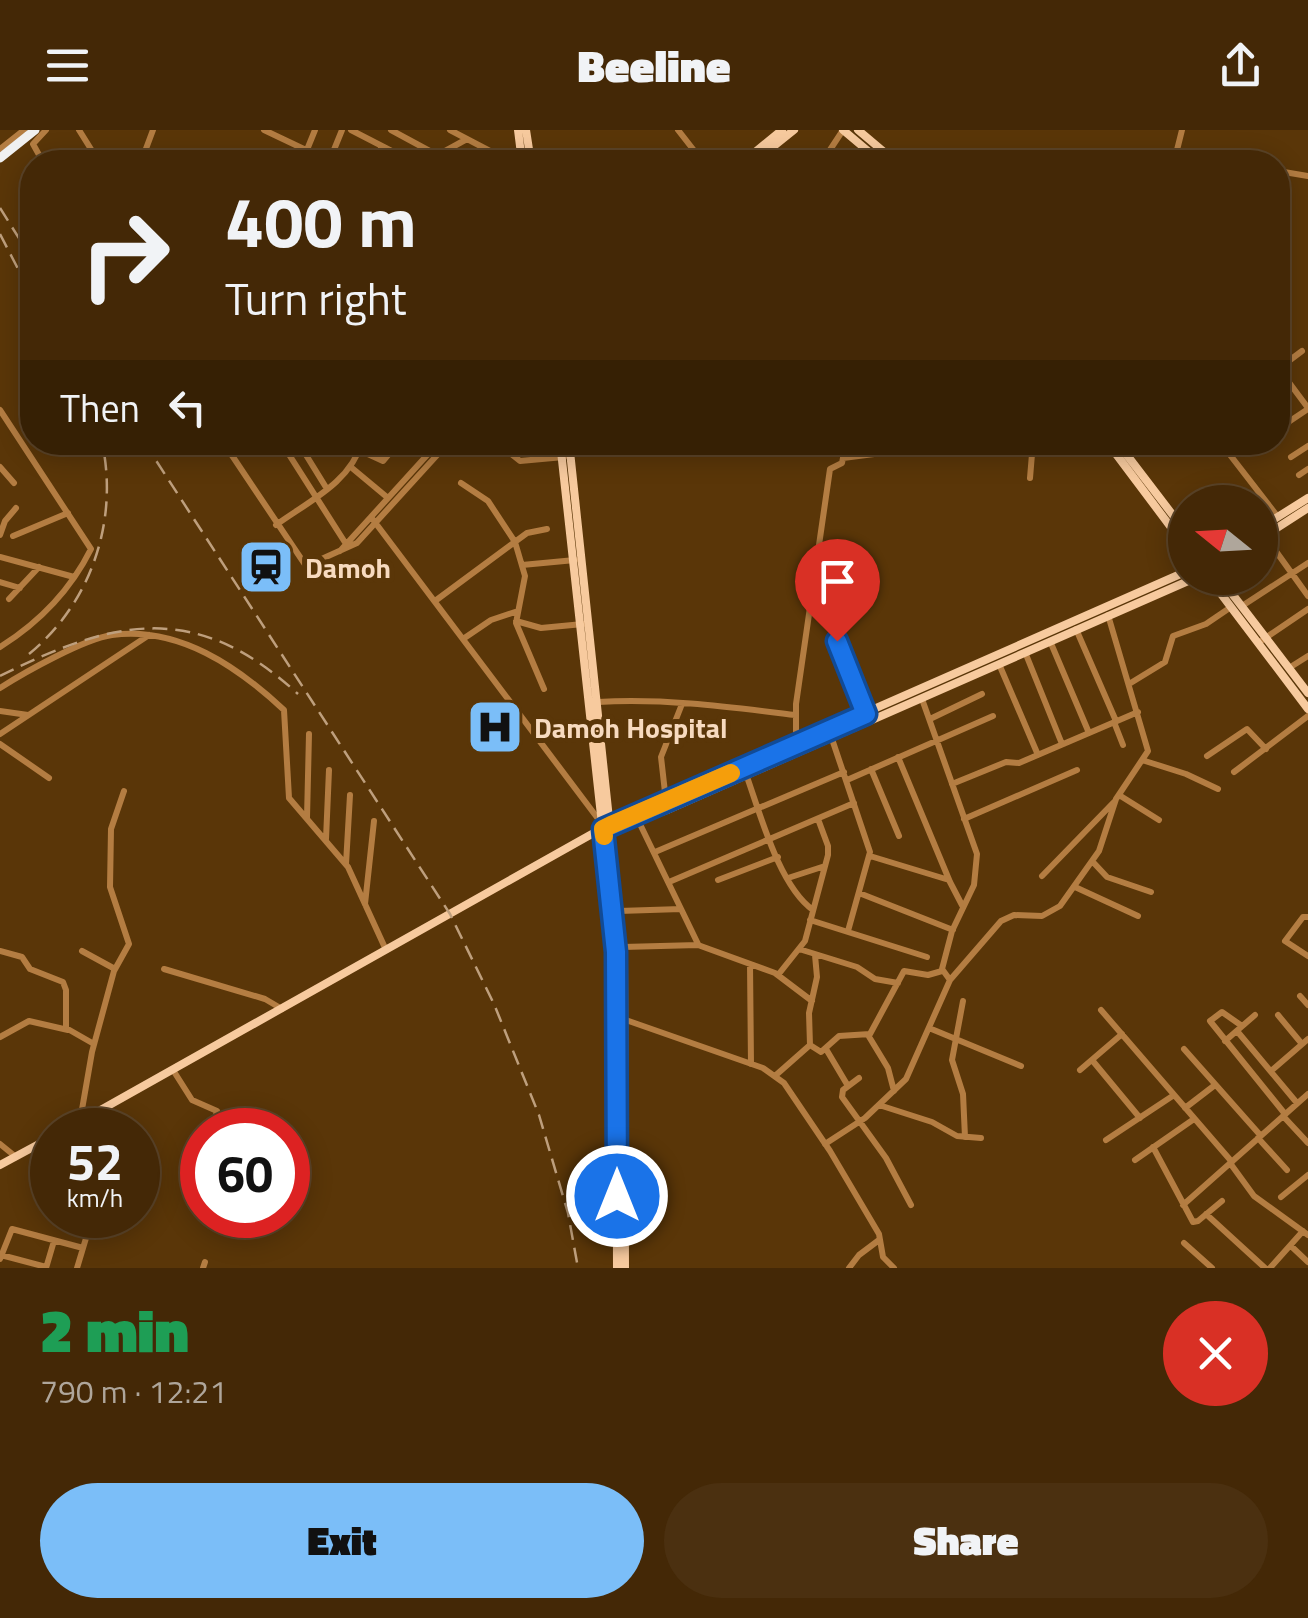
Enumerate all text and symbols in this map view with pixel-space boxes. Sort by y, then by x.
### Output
text: Beeline [577,31,731,99]
icon: menu [40,38,95,93]
icon: share [1213,38,1268,93]
text: 400 m [225,168,417,274]
icon: right [60,190,190,320]
text: Turn right [225,264,407,332]
text: Then [60,379,140,437]
icon: left [160,380,215,435]
north arrow [1168,485,1278,595]
map controls [1168,485,1278,595]
station icon: Damoh [236,537,296,597]
pin [795,539,880,642]
place label: Damoh [305,546,391,589]
icon: arrive [810,554,865,609]
hospital icon: Damoh Hospital [465,697,525,757]
place label: Damoh Hospital [534,706,728,749]
speed limit sign: 60 [180,1108,310,1238]
text: 52 [67,1123,123,1199]
position arrow [565,1144,669,1248]
text: km/h [67,1179,123,1217]
text: 2 min [40,1284,189,1375]
button: close [1163,1301,1268,1406]
text: 790 m · 12:21 [40,1367,227,1415]
button: Exit [40,1483,644,1598]
button: Share [664,1483,1268,1598]

